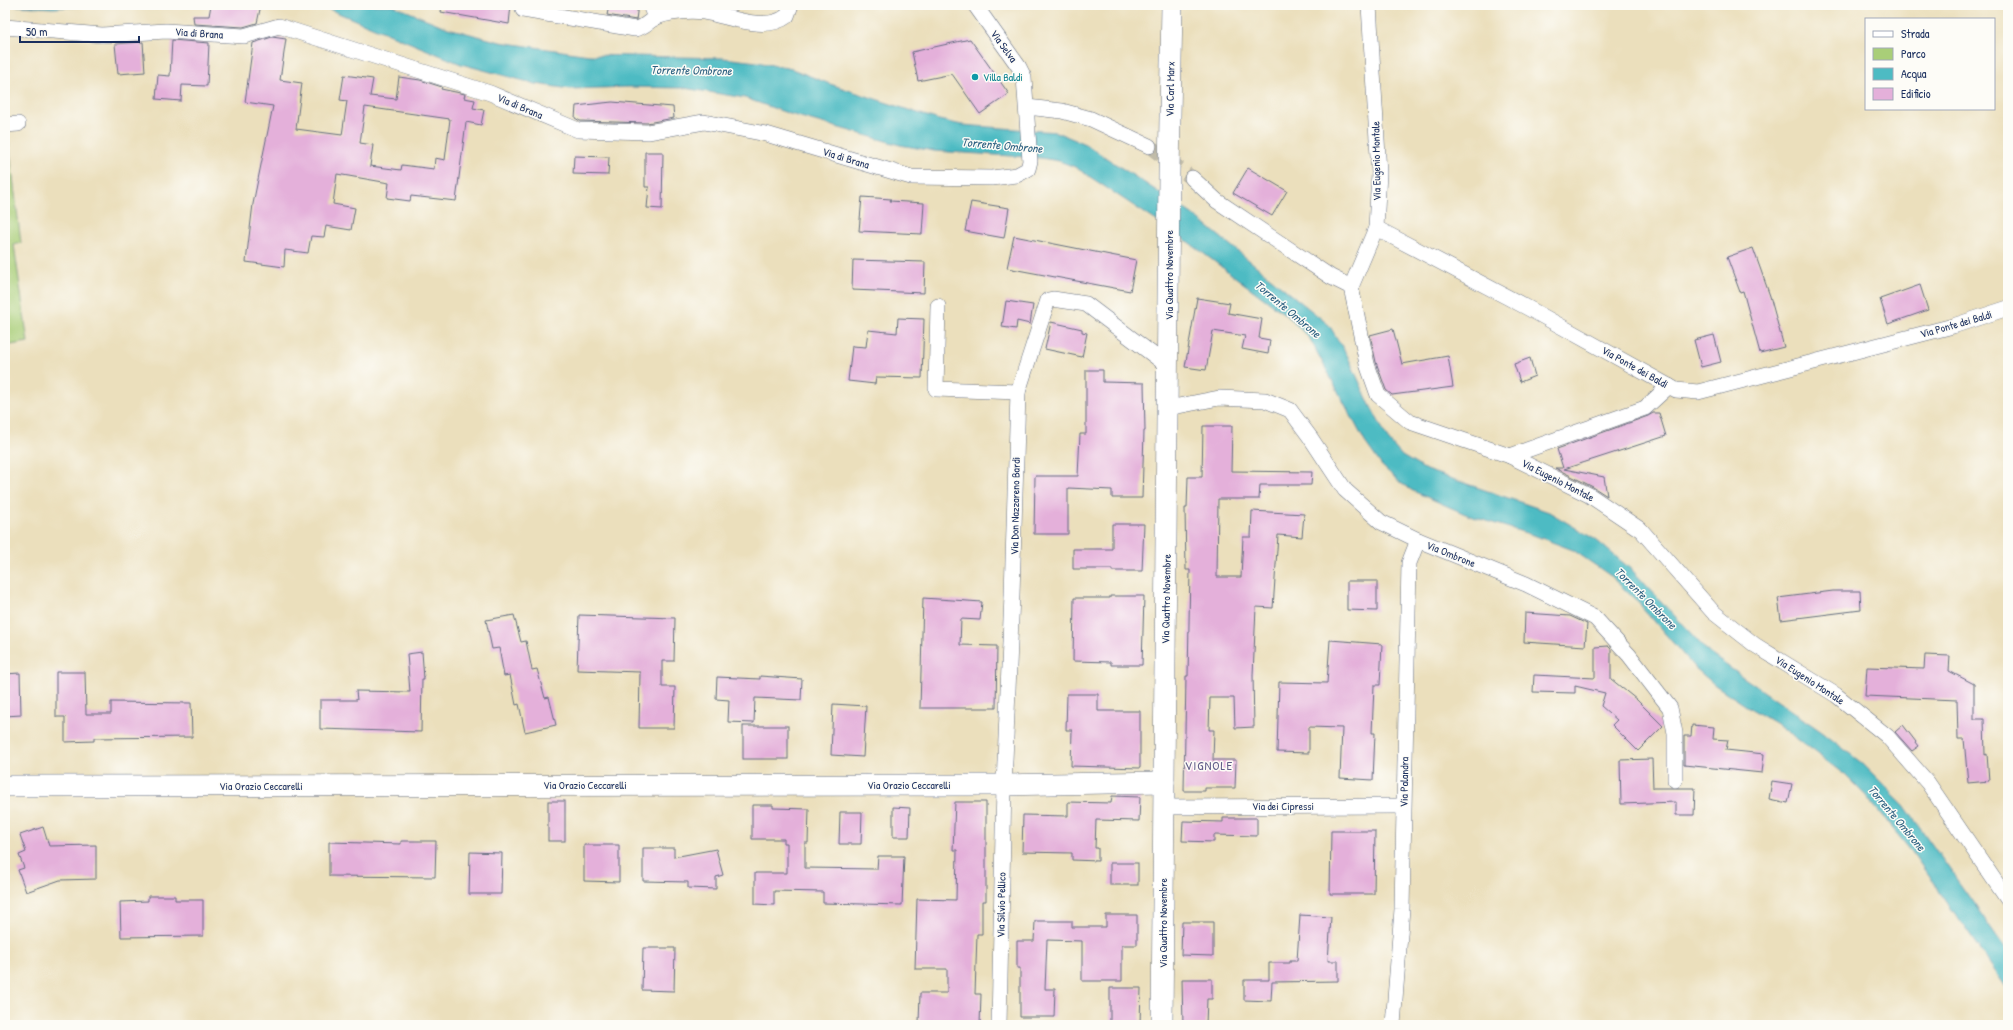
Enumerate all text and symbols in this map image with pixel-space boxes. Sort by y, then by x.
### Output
scale bar [20,18,139,44]
legend [1865,18,1995,110]
text: 50 m [26,23,47,40]
street label: Via di Brana [174,24,224,42]
text: Strada [1901,25,1930,42]
street label: Via Selva [988,27,1021,65]
text: Parco [1901,45,1926,62]
water label: Torrente Ombrone [650,61,733,79]
street label: Via Carl Marx [1163,61,1177,117]
text: Acqua [1901,65,1927,82]
place label: Villa Baldi [983,70,1023,84]
marker: Villa Baldi [970,72,980,82]
text: Edificio [1901,85,1931,102]
street label: Via di Brana [495,90,546,122]
street label: Via Eugenio Montale [1368,120,1384,201]
water label: Torrente Ombrone [961,133,1044,157]
street label: Via di Brana [821,144,872,172]
street label: Via Quattro Novembre [1162,229,1176,320]
water label: Torrente Ombrone [1252,276,1325,342]
street label: Via Ponte dei Baldi [1918,307,1994,341]
street label: Via Ponte dei Baldi [1599,343,1671,391]
street label: Via Eugenio Montale [1519,456,1597,505]
street label: Via Don Nazzareno Bardi [1007,457,1023,555]
street label: Via Ombrone [1424,538,1478,570]
street label: Via Quattro Novembre [1158,553,1174,644]
water label: Torrente Ombrone [1611,563,1682,634]
street label: Via Eugenio Montale [1773,652,1848,708]
district label: VIGNOLE [1185,756,1233,774]
street label: Via Palandra [1397,756,1411,807]
street label: Via Orazio Ceccarelli [543,778,627,792]
street label: Via Orazio Ceccarelli [867,778,951,792]
street label: Via Orazio Ceccarelli [219,779,303,793]
water label: Torrente Ombrone [1864,782,1930,855]
street label: Via dei Cipressi [1252,799,1314,813]
street label: Via Silvio Pellico [993,872,1009,938]
street label: Via Quattro Novembre [1156,877,1170,968]

